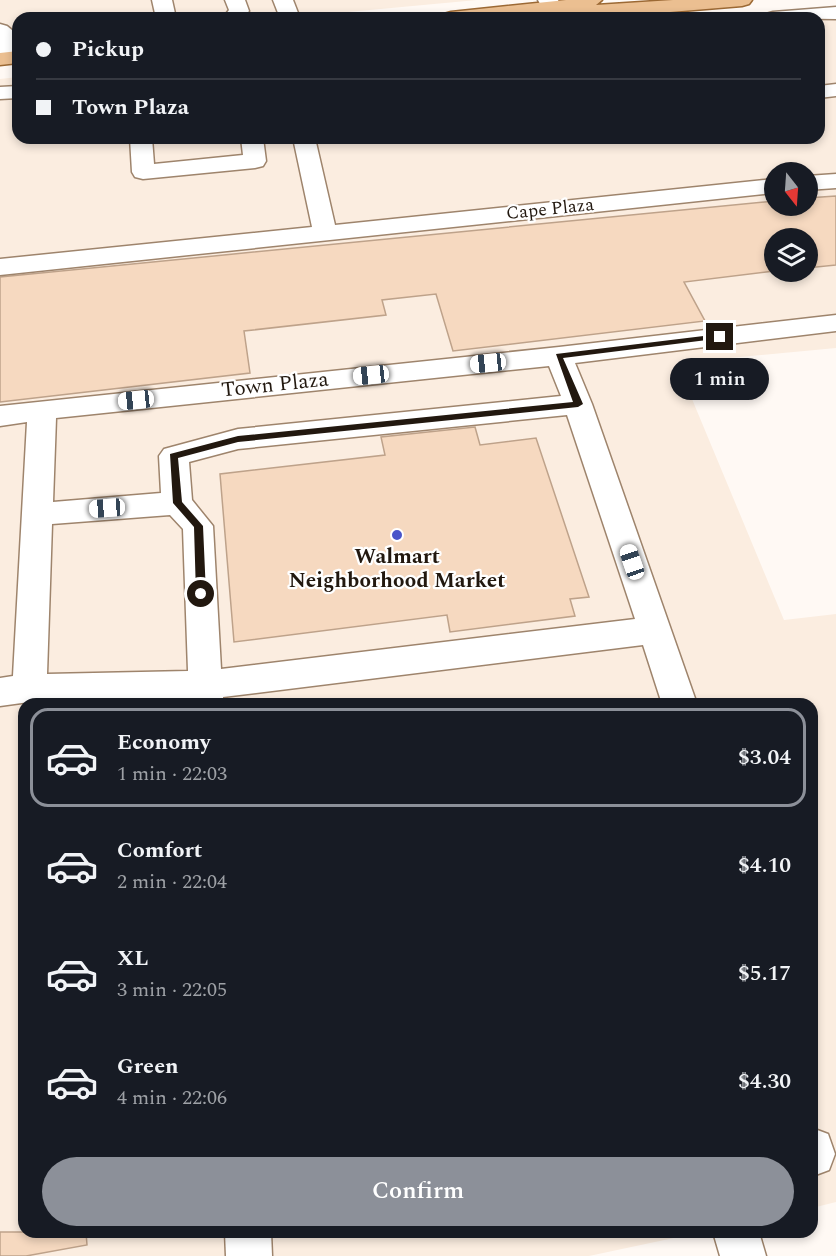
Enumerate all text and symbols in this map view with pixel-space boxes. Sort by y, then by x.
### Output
text: Pickup [72,33,144,66]
text: Town Plaza [72,91,189,124]
north arrow [764,162,818,216]
map controls [764,162,818,282]
street label: Cape Plaza [505,191,595,227]
button: layers [764,228,818,282]
route end [706,323,733,350]
car [469,352,507,374]
callout: 1 min [670,358,770,400]
street label: Town Plaza [220,363,331,407]
car [352,364,390,386]
text: 1 min [694,364,745,394]
car [117,389,155,411]
car [88,498,126,518]
marker: Walmart Neighborhood Market [390,528,404,542]
place label: Walmart Neighborhood Market [289,541,505,597]
car [618,542,646,582]
route start [187,580,214,607]
text: Economy [117,726,210,759]
icon: car [45,731,99,785]
text: $3.04 [738,741,791,774]
text: 1 min · 22:03 [117,759,227,789]
text: Comfort [117,834,202,867]
icon: car [45,839,99,893]
text: $4.10 [738,849,791,882]
text: 2 min · 22:04 [117,867,227,897]
text: XL [117,942,148,975]
icon: car [45,947,99,1001]
text: $5.17 [738,957,791,990]
text: 3 min · 22:05 [117,975,227,1005]
text: Green [117,1050,179,1083]
icon: car [45,1055,99,1109]
text: $4.30 [738,1065,791,1098]
text: 4 min · 22:06 [117,1083,227,1113]
button: Confirm [42,1157,794,1226]

